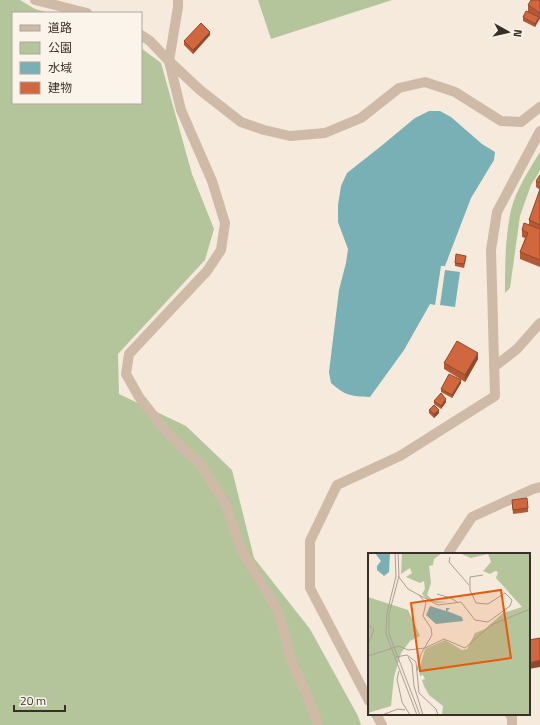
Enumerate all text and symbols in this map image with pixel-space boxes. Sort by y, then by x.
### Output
legend [12,12,142,104]
north arrow [488,12,528,52]
text: 道路 [48,18,72,37]
text: N [509,29,526,38]
text: 公園 [48,38,72,57]
text: 水域 [48,58,72,77]
text: 建物 [48,78,72,97]
inset map [368,553,530,715]
scale bar [14,687,65,713]
text: 20 m [20,691,46,710]

